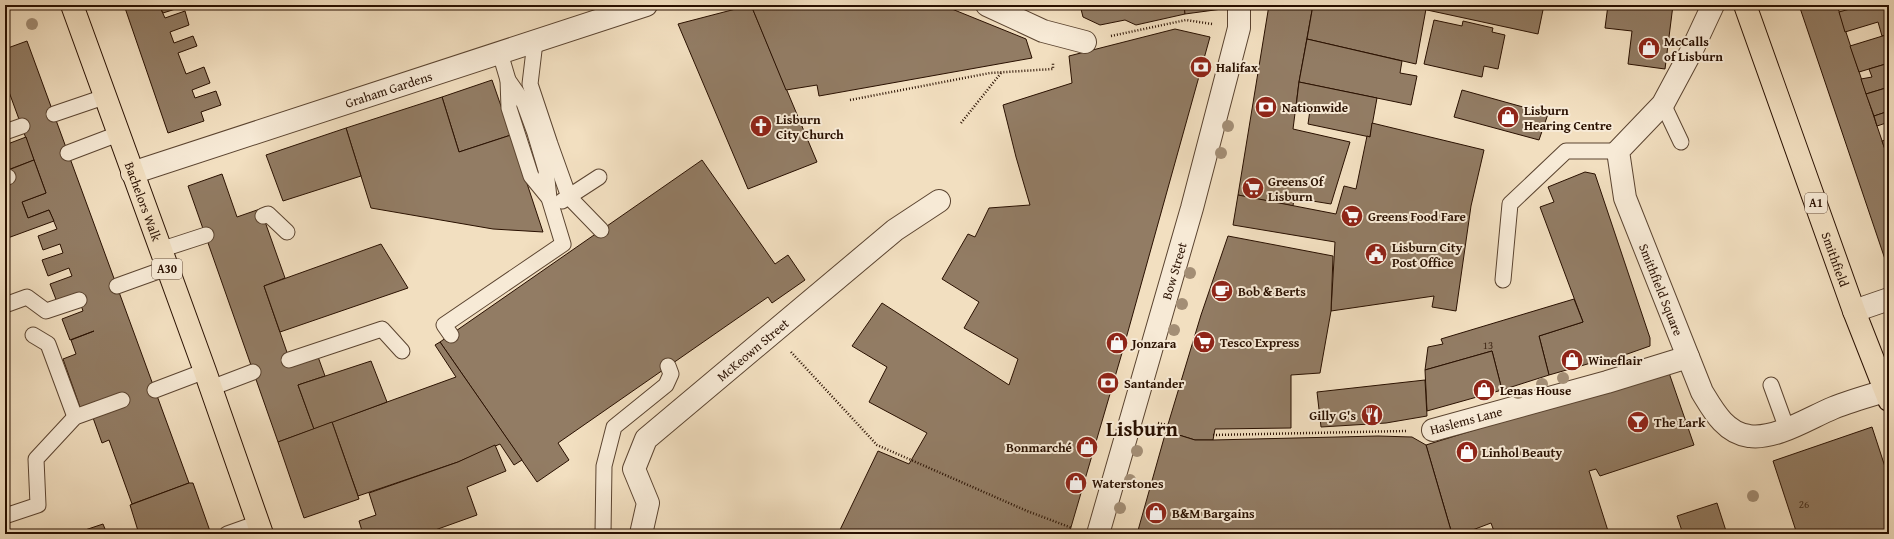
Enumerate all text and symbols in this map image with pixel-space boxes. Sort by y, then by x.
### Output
place label: McCalls of Lisburn [1664,32,1723,66]
shop icon: McCalls of Lisburn [1636,35,1662,61]
bank icon: Halifax [1188,54,1214,80]
place label: Halifax [1216,58,1258,77]
street label: Graham Gardens [343,66,435,113]
bank icon: Nationwide [1253,94,1279,120]
place label: Nationwide [1282,98,1348,117]
place label: Lisburn Hearing Centre [1524,101,1612,135]
shop icon: Lisburn Hearing Centre [1495,104,1521,130]
place label: Lisburn City Church [776,110,844,144]
church icon: Lisburn City Church [748,113,774,139]
street label: Bachelors Walk [120,159,166,244]
place label: Greens Of Lisburn [1268,172,1325,206]
supermarket icon: Greens Of Lisburn [1240,175,1266,201]
road number: A1 [1805,193,1827,213]
supermarket icon: Greens Food Fare [1339,203,1365,229]
place label: Greens Food Fare [1368,207,1466,226]
street label: Smithfield [1817,229,1854,290]
place label: Lisburn City Post Office [1392,238,1463,272]
street label: Bow Street [1157,240,1192,302]
public building icon: Lisburn City Post Office [1363,241,1389,267]
street label: Smithfield Square [1634,241,1688,339]
road number: A30 [152,259,182,279]
cafe icon: Bob & Berts [1209,278,1235,304]
place label: Bob & Berts [1238,282,1306,301]
street label: McKeown Street [713,314,793,386]
supermarket icon: Tesco Express [1191,329,1217,355]
shop icon: Jonzara [1104,330,1130,356]
place label: Tesco Express [1220,333,1300,352]
place label: Jonzara [1130,334,1177,353]
house number: 13 [1483,337,1493,353]
shop icon: Wineflair [1559,347,1585,373]
place label: Wineflair [1588,351,1642,370]
bank icon: Santander [1095,370,1121,396]
place label: Santander [1124,374,1184,393]
shop icon: Lenas House [1471,377,1497,403]
place label: Lenas House [1500,381,1571,400]
restaurant icon: Gilly G's [1359,402,1385,428]
street label: Haslems Lane [1428,402,1504,439]
place label: Gilly G's [1309,406,1356,425]
bar icon: The Lark [1625,409,1651,435]
district label: Lisburn [1106,413,1179,444]
place label: The Lark [1654,413,1706,432]
shop icon: Bonmarché [1074,434,1100,460]
place label: Bonmarché [1006,438,1072,457]
shop icon: Linhol Beauty [1454,439,1480,465]
place label: Linhol Beauty [1482,443,1562,462]
shop icon: Waterstones [1063,470,1089,496]
place label: Waterstones [1092,474,1164,493]
house number: 26 [1799,496,1809,512]
shop icon: B&M Bargains [1143,500,1169,526]
place label: B&M Bargains [1172,504,1255,523]

